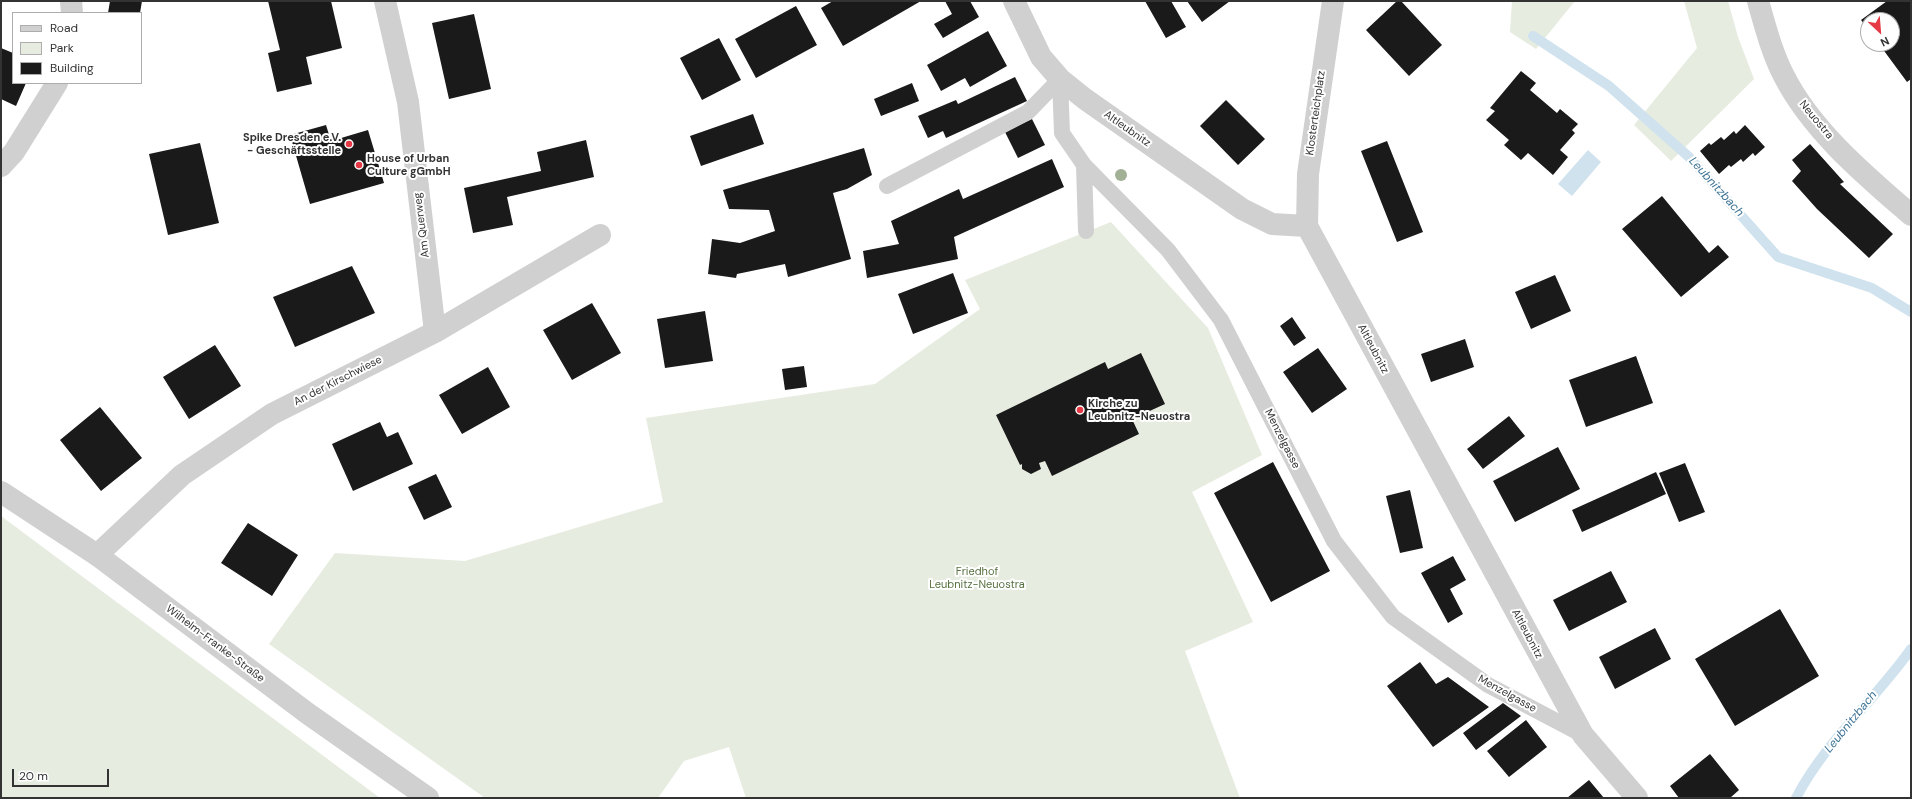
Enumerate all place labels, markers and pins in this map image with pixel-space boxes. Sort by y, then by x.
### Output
place label: Spike Dresden e.V. - Geschäftsstelle [243,131,341,157]
marker: Spike Dresden e.V. - Geschäftsstelle [344,139,354,149]
place label: House of Urban Culture gGmbH [367,152,451,178]
marker: House of Urban Culture gGmbH [354,160,364,170]
place label: Kirche zu Leubnitz-Neuostra [1088,397,1190,423]
marker: Kirche zu Leubnitz-Neuostra [1075,405,1085,415]

